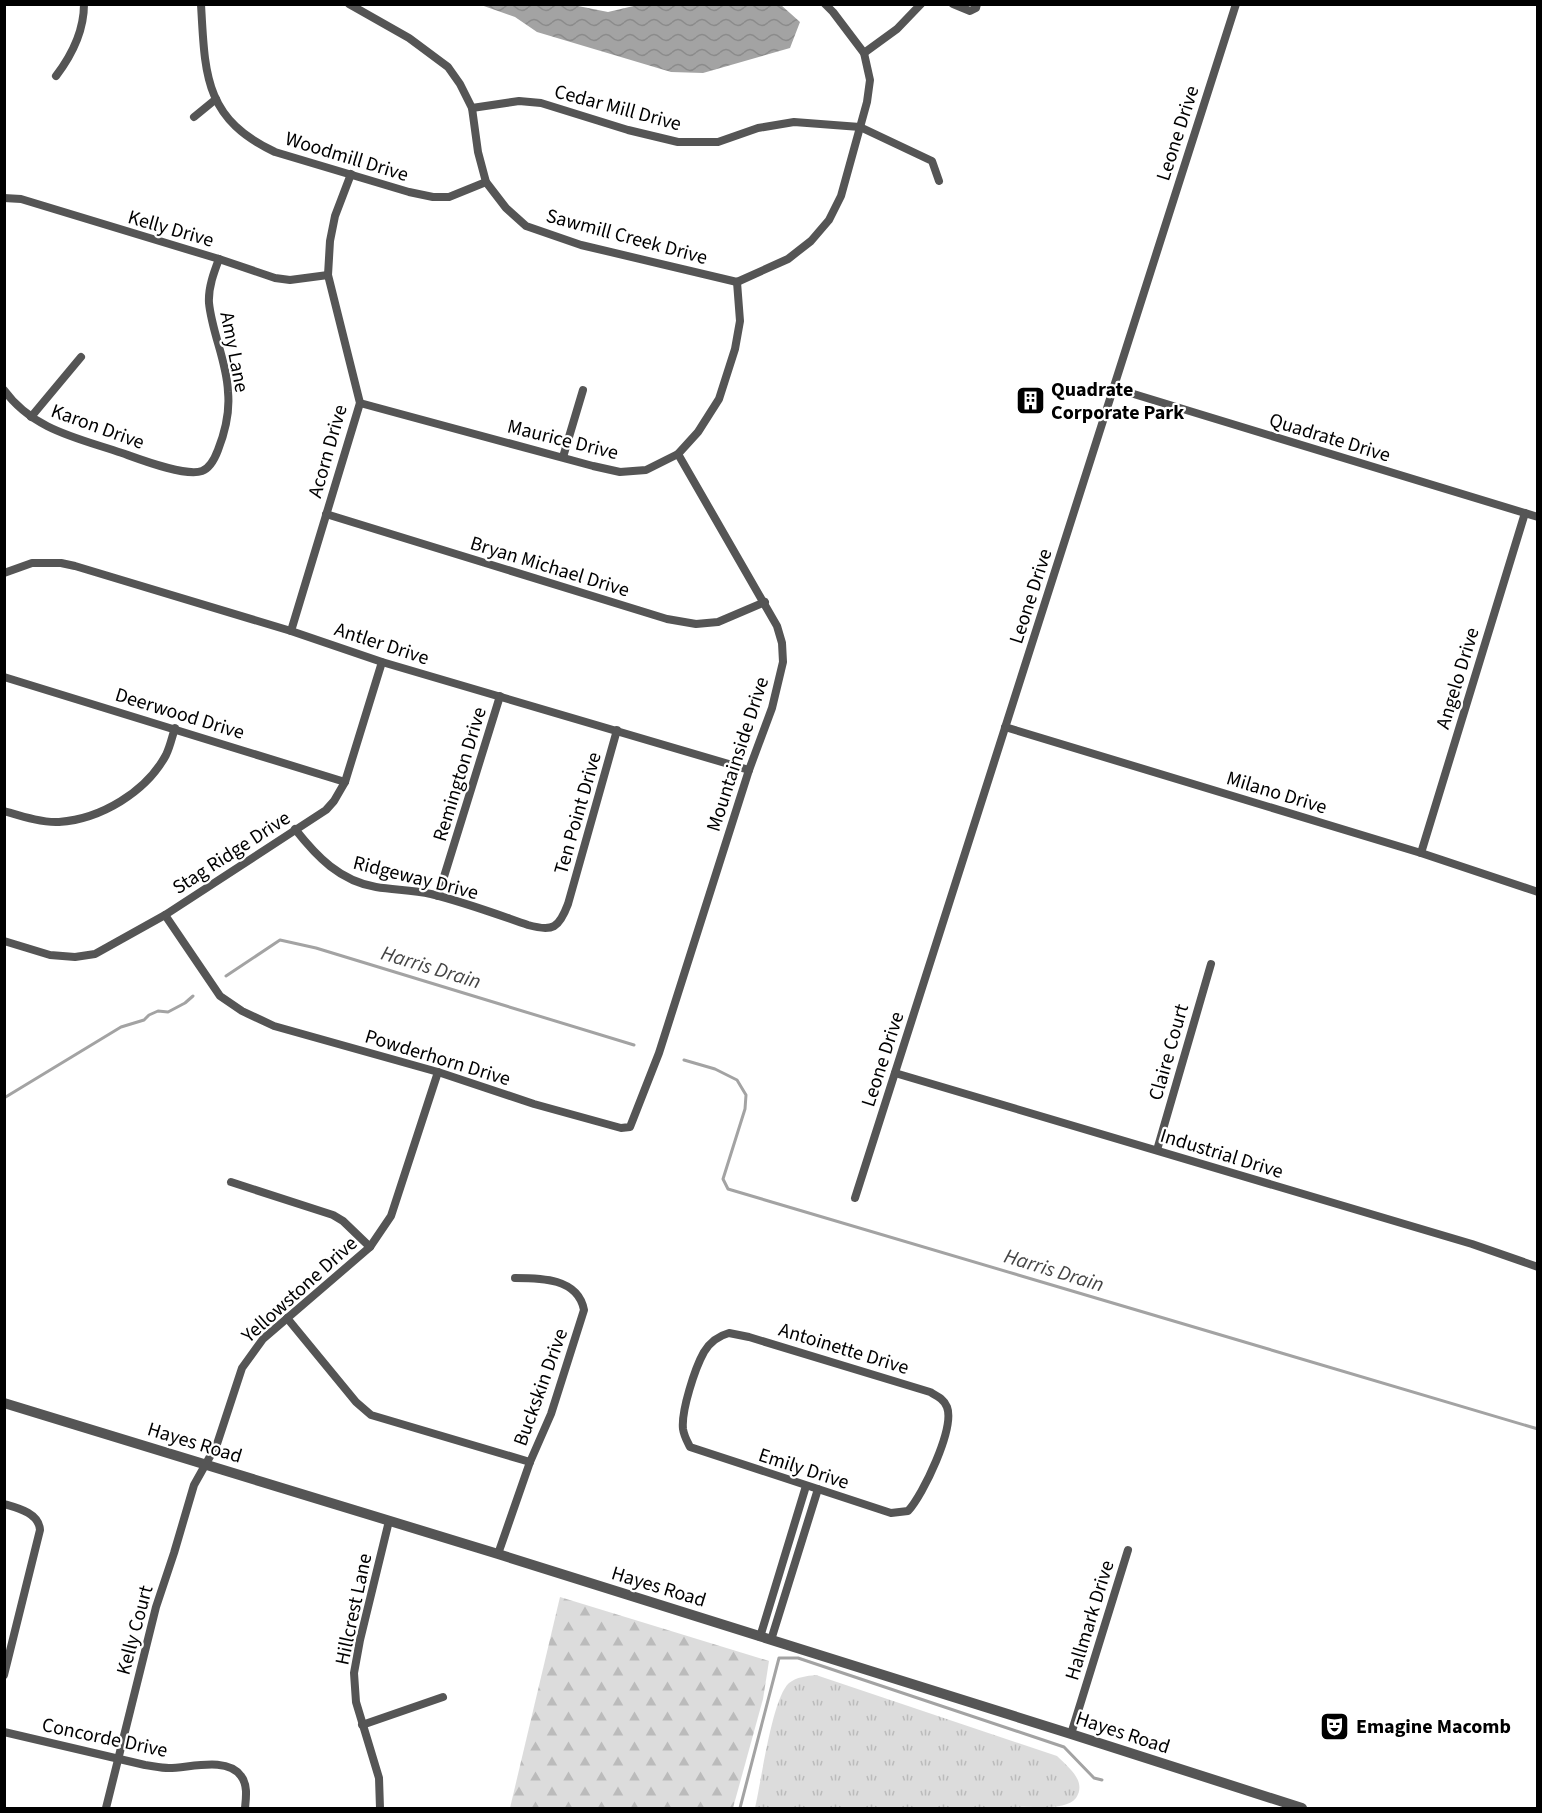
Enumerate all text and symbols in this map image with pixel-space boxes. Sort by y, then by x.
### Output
street label: Cedar Mill Drive [551,78,684,138]
street label: Leone Drive [1149,82,1207,184]
street label: Woodmill Drive [282,125,412,189]
street label: Sawmill Creek Drive [543,202,711,272]
street label: Kelly Drive [124,203,217,255]
street label: Amy Lane [213,310,256,395]
place label: Quadrate Corporate Park [1051,376,1184,427]
building icon: Quadrate Corporate Park [1014,385,1046,417]
street label: Karon Drive [47,397,148,457]
street label: Acorn Drive [301,401,355,501]
street label: Quadrate Drive [1266,406,1394,470]
street label: Maurice Drive [504,413,621,467]
street label: Bryan Michael Drive [467,529,633,604]
street label: Leone Drive [1002,545,1060,647]
street label: Antler Drive [331,616,433,672]
street label: Angelo Drive [1429,624,1487,733]
street label: Mountainside Drive [700,673,776,835]
street label: Deerwood Drive [112,681,248,747]
street label: Remington Drive [426,704,494,845]
street label: Ten Point Drive [547,749,609,878]
street label: Milano Drive [1223,764,1330,822]
street label: Stag Ridge Drive [167,804,296,901]
street label: Ridgeway Drive [350,849,481,907]
water label: Harris Drain [377,938,485,996]
street label: Claire Court [1142,1001,1196,1104]
street label: Leone Drive [854,1008,912,1110]
street label: Powderhorn Drive [361,1023,514,1093]
street label: Industrial Drive [1157,1122,1287,1186]
street label: Yellowstone Drive [235,1230,364,1350]
water label: Harris Drain [1000,1241,1108,1299]
street label: Antoinette Drive [775,1316,912,1382]
street label: Buckskin Drive [507,1325,575,1450]
street label: Hayes Road [144,1415,245,1471]
street label: Emily Drive [755,1441,853,1497]
street label: Hillcrest Lane [329,1551,379,1668]
street label: Hallmark Drive [1058,1557,1122,1684]
street label: Hayes Road [608,1559,709,1615]
street label: Kelly Court [110,1582,160,1678]
street label: Hayes Road [1072,1705,1173,1761]
theatre icon: Emagine Macomb [1319,1710,1351,1742]
street label: Concorde Drive [39,1711,170,1765]
place label: Emagine Macomb [1356,1713,1511,1741]

